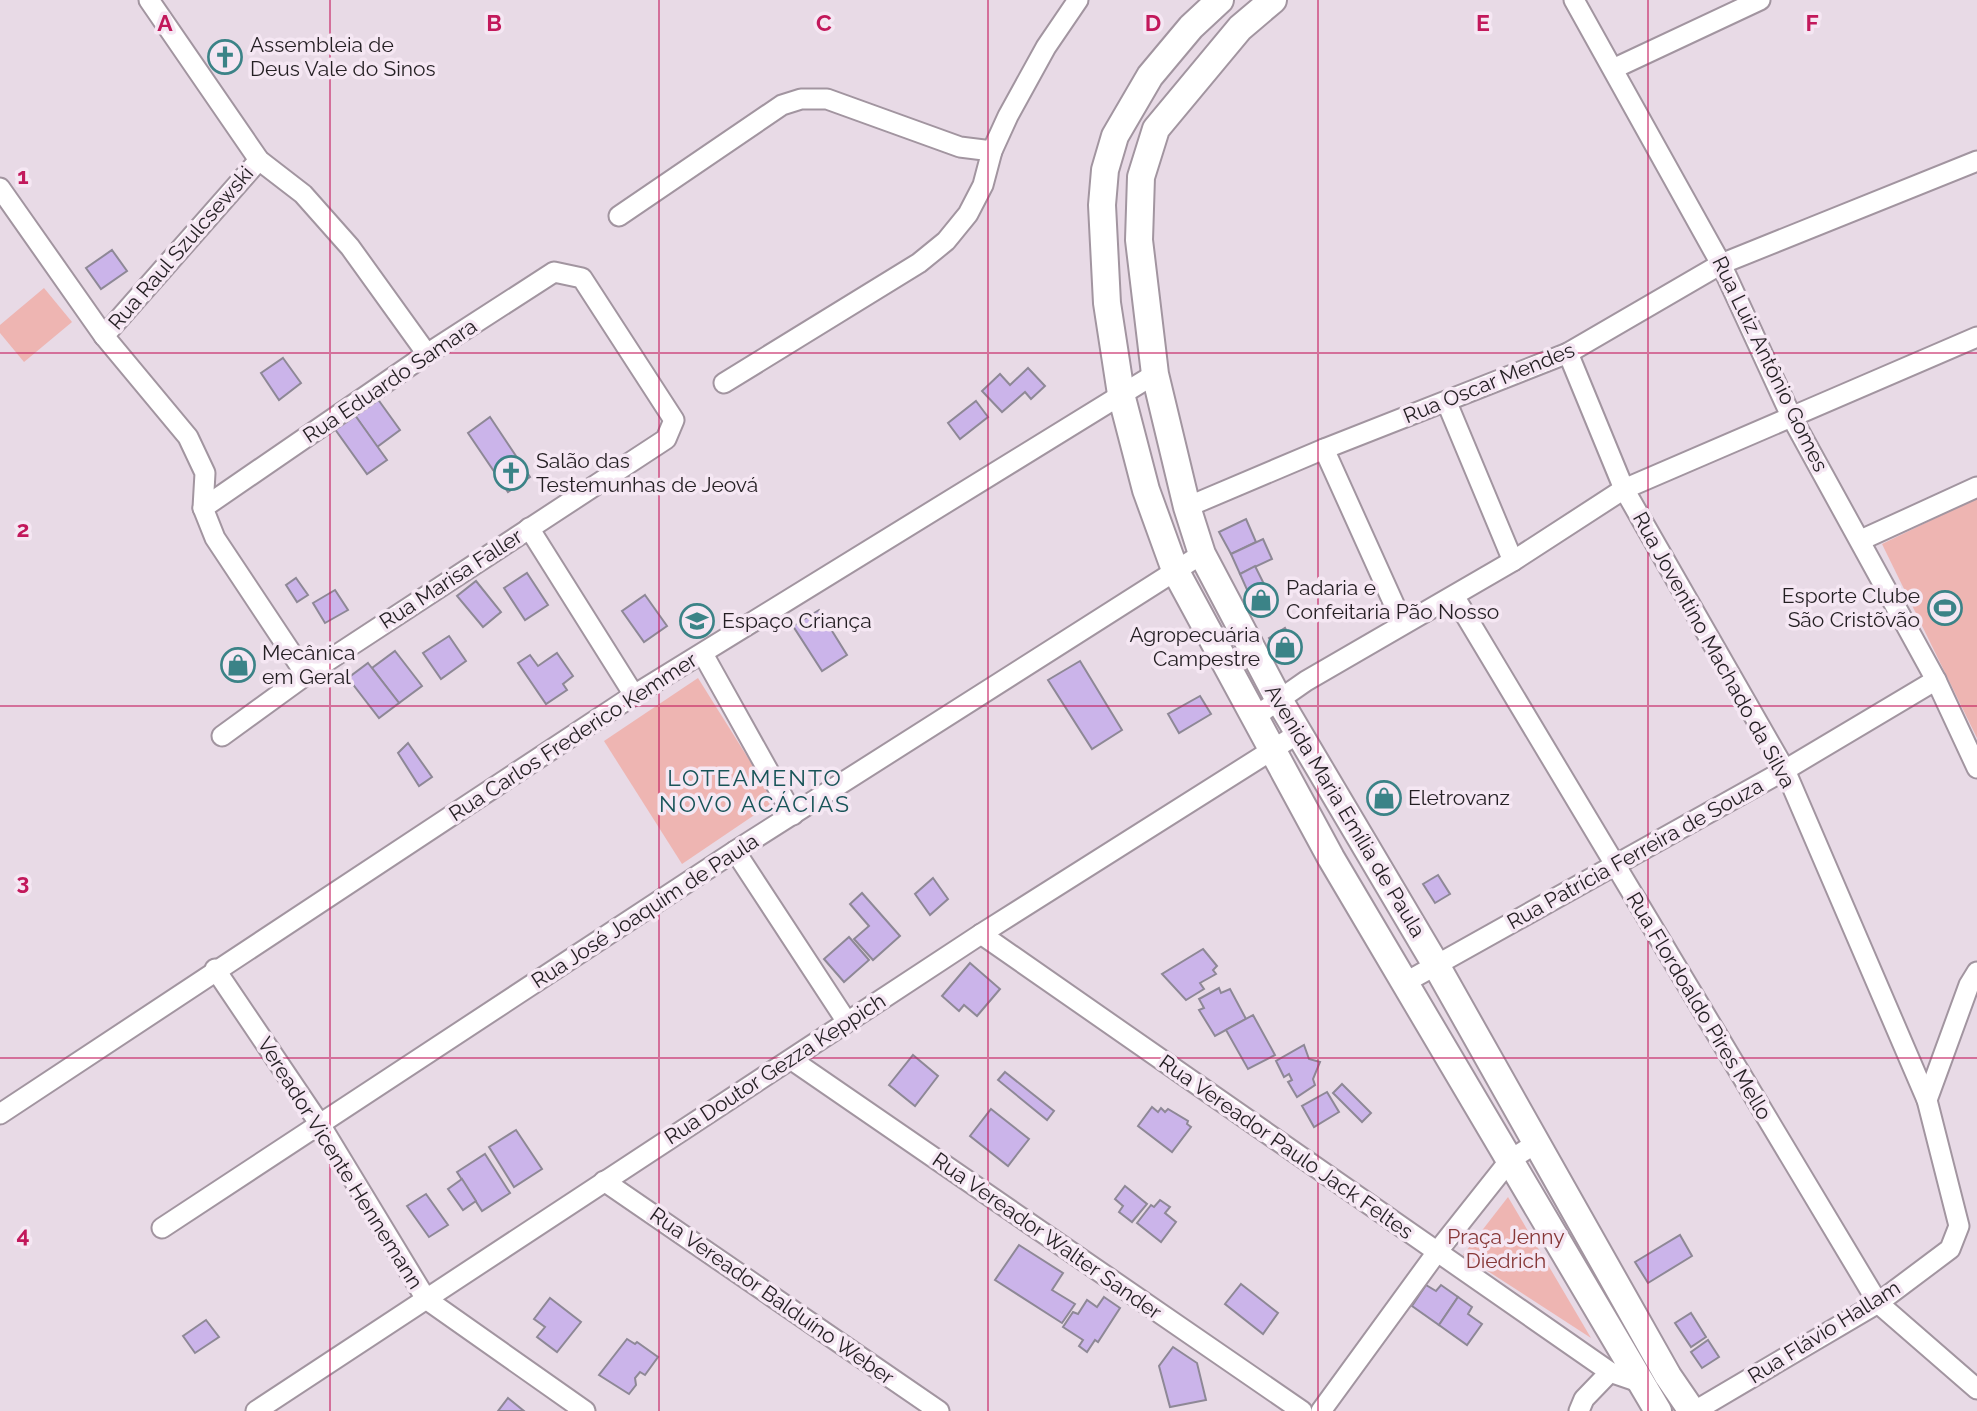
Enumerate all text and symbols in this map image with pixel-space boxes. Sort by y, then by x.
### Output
text: A [157,9,173,36]
text: B [486,9,502,36]
text: C [816,9,832,36]
text: D [1145,9,1161,36]
text: E [1476,9,1490,36]
text: F [1805,9,1819,36]
place label: Assembleia de Deus Vale do Sinos [250,32,436,81]
church icon: Assembleia de Deus Vale do Sinos [206,38,244,76]
street label: Rua Raul Szulcsewski [103,161,258,334]
text: 1 [17,162,29,189]
street label: Rua Luiz Antônio Gomes [1707,252,1834,476]
street label: Rua Eduardo Samara [298,313,481,448]
street label: Rua Oscar Mendes [1400,337,1578,428]
place label: Salão das Testemunhas de Jeová [536,448,758,497]
church icon: Salão das Testemunhas de Jeová [492,454,530,492]
street label: Rua Joventino Machado da Silva [1628,507,1801,792]
text: 2 [17,515,29,542]
street label: Rua Marisa Faller [375,523,527,634]
place label: Padaria e Confeitaria Pão Nosso [1286,575,1499,624]
shop icon: Padaria e Confeitaria Pão Nosso [1242,581,1280,619]
place label: Esporte Clube São Cristõvão [1782,583,1920,632]
sports icon: Esporte Clube São Cristõvão [1926,589,1964,627]
school or university icon: Espaço Criança [678,602,716,640]
place label: Espaço Criança [722,608,872,633]
place label: Agropecuária Campestre [1129,622,1260,671]
shop icon: Agropecuária Campestre [1266,628,1304,666]
place label: Mecânica em Geral [262,640,355,689]
shop icon: Mecânica em Geral [219,646,257,684]
street label: Rua Carlos Frederico Kemmer [444,647,702,826]
street label: Avenida Maria Emília de Paula [1260,680,1431,942]
district label: LOTEAMENTO NOVO ACÁCIAS [659,764,851,817]
street label: Rua Patrícia Ferreira de Souza [1502,773,1767,934]
shop icon: Eletrovanz [1365,779,1403,817]
place label: Eletrovanz [1408,785,1510,810]
street label: Rua José Joaquim de Paula [527,828,763,993]
text: 3 [17,868,29,895]
street label: Rua Flordoaldo Pires Mello [1621,887,1777,1124]
street label: Rua Doutor Gezza Keppich [660,988,890,1149]
street label: Vereador Vicente Hennemann [252,1032,428,1293]
street label: Rua Vereador Paulo Jack Feltes [1155,1049,1418,1244]
street label: Rua Vereador Walter Sander [928,1147,1167,1325]
street label: Rua Vereador Balduíno Weber [645,1202,900,1390]
text: 4 [16,1221,30,1248]
park label: Praça Jenny Diedrich [1447,1224,1565,1273]
street label: Rua Flávio Hallam [1743,1275,1904,1388]

